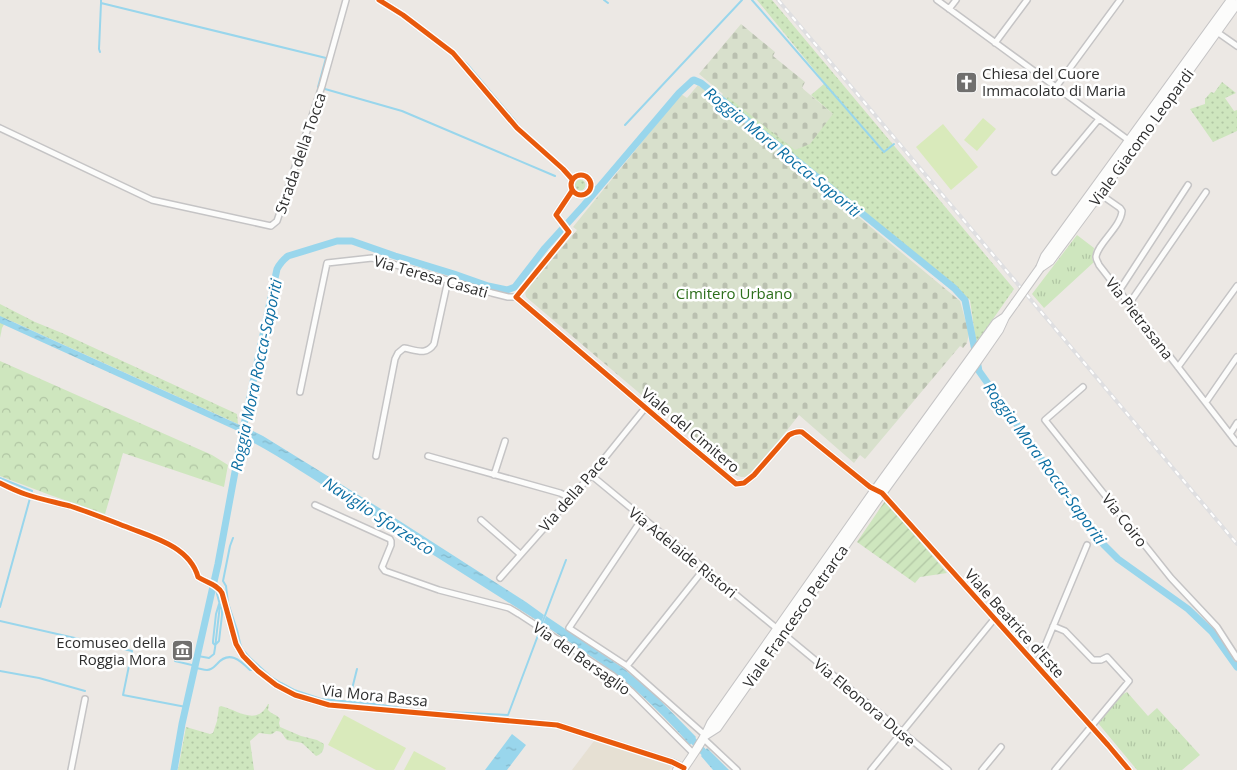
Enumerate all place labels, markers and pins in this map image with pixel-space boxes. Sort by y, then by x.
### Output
place label: Chiesa del Cuore Immacolato di Maria [982,63,1126,100]
church icon: Chiesa del Cuore Immacolato di Maria [954,70,978,94]
place label: Ecomuseo della Roggia Mora [56,632,166,669]
museum icon: Ecomuseo della Roggia Mora [170,639,194,663]

